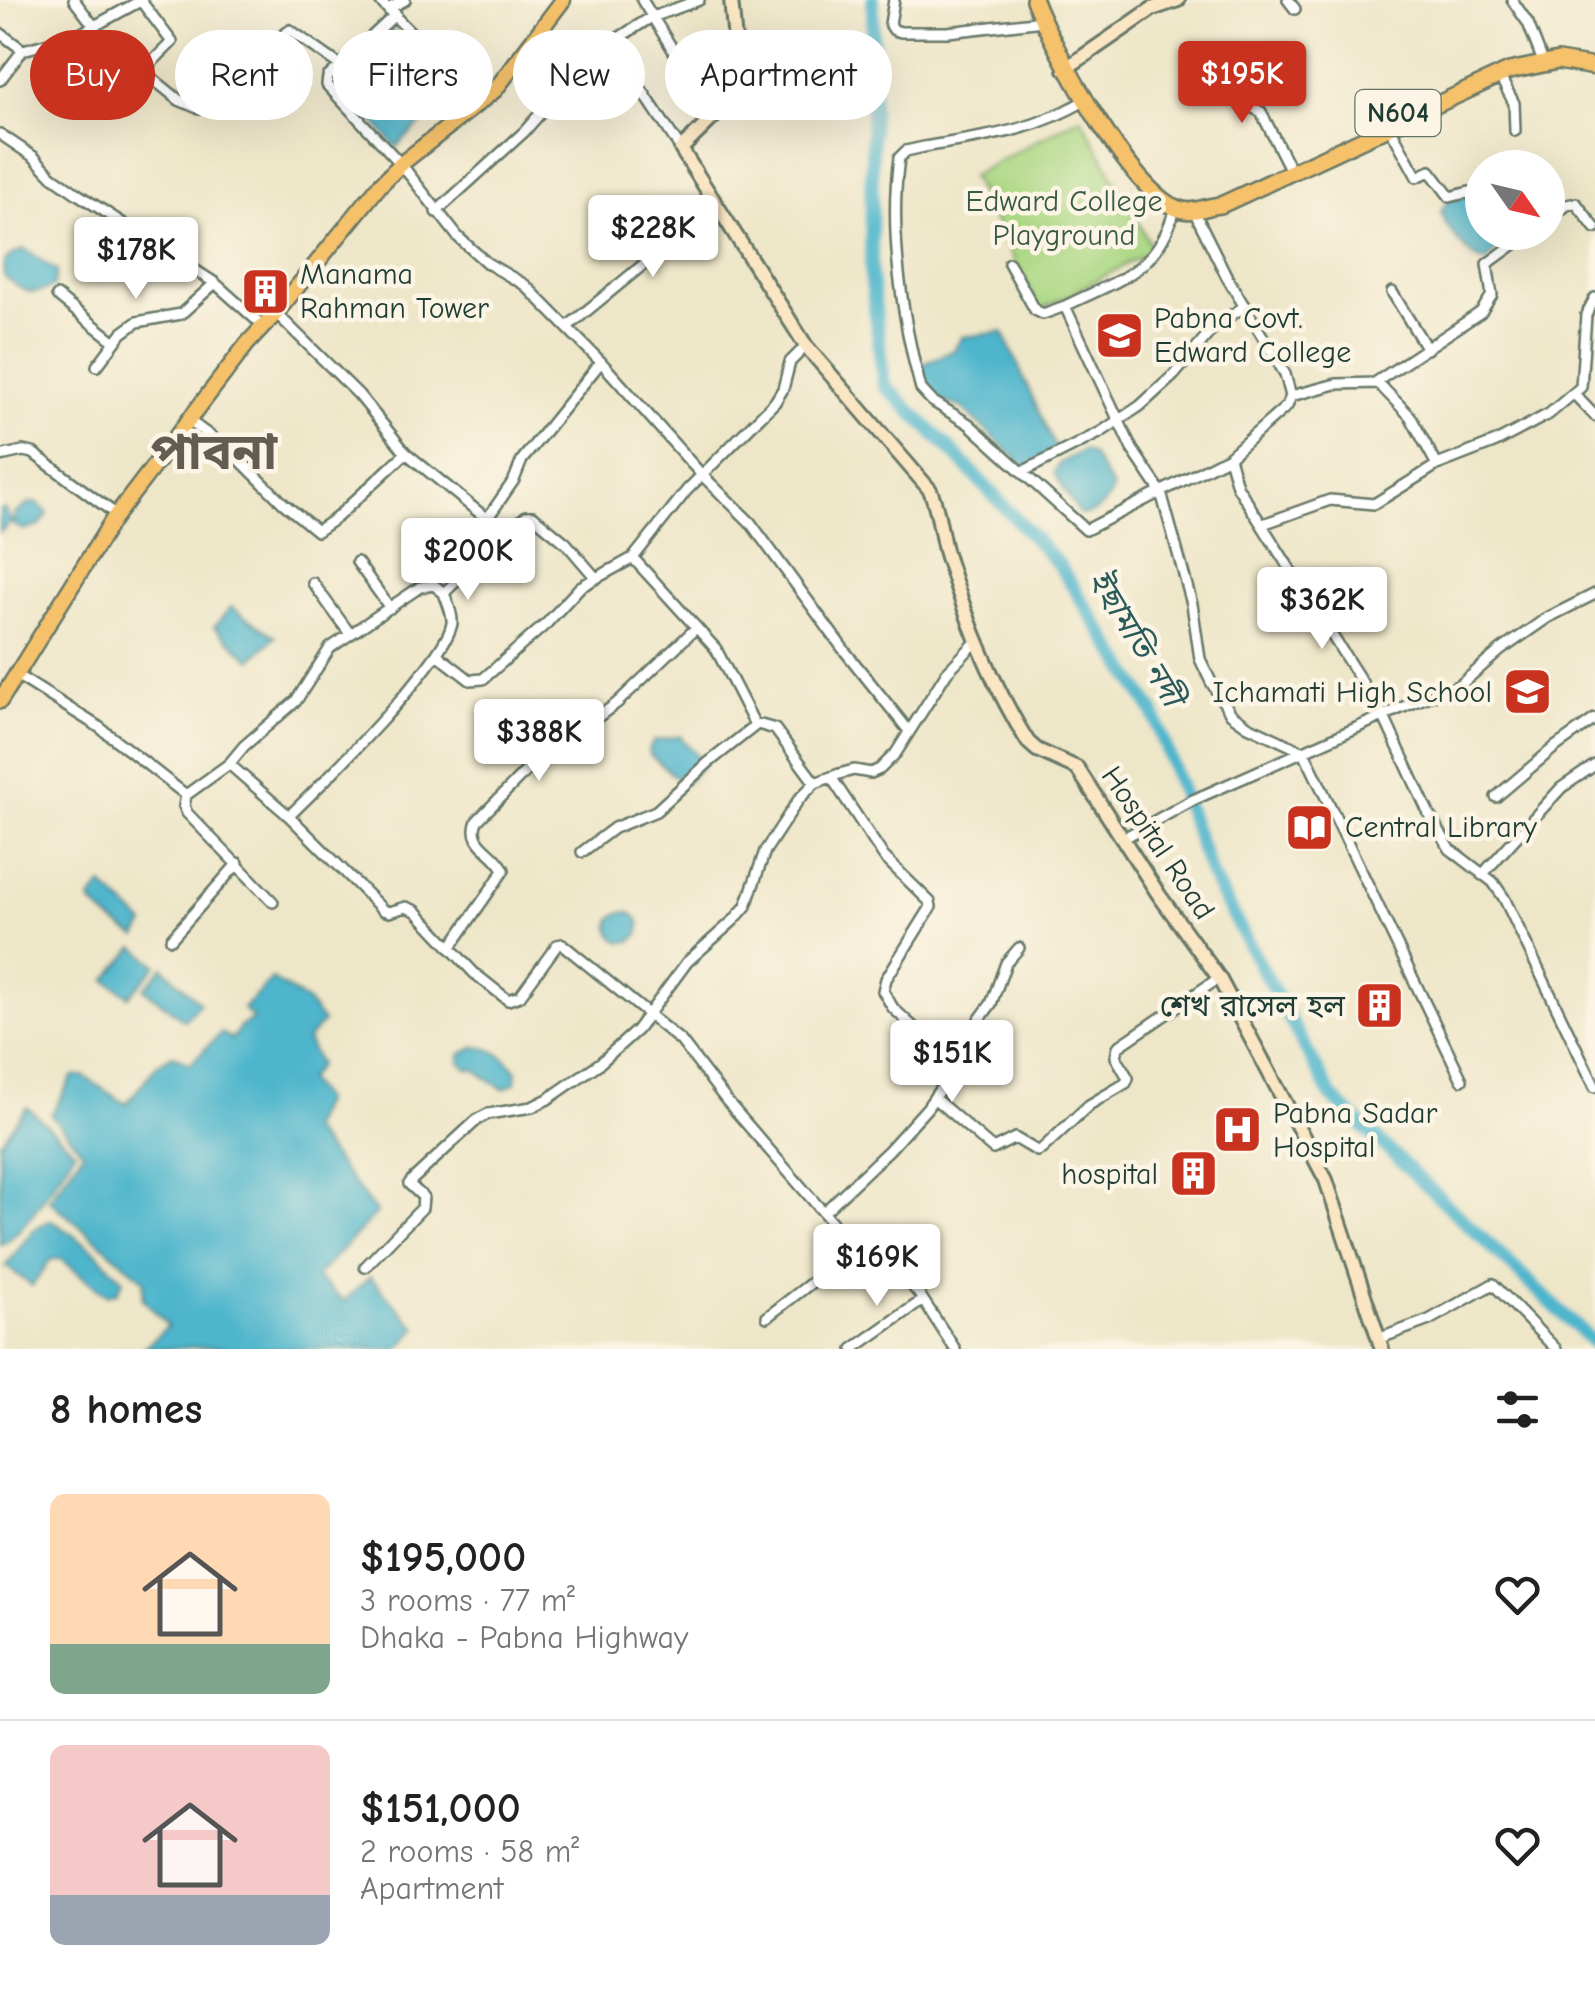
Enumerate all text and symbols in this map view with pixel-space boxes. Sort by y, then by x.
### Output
chip: Buy [30,30,155,120]
chip: Rent [175,30,313,120]
chip: Filters [333,30,493,120]
chip: New [513,30,645,120]
chip: Apartment [665,30,892,120]
pin: $195K [1172,41,1312,126]
text: $195K [1200,55,1284,92]
road number: N604 [1356,90,1440,136]
north arrow [1465,150,1565,250]
map controls [1465,150,1565,250]
park label: Edward College Playground [965,184,1163,253]
pin: $228K [583,195,723,280]
text: $228K [610,209,696,246]
pin: $178K [66,217,206,302]
text: $178K [96,231,176,268]
place label: Manama Rahman Tower [300,257,489,326]
building icon: Manama Rahman Tower [239,265,291,317]
place label: Pabna Covt. Edward College [1154,301,1351,370]
school or university icon: Pabna Covt. Edward College [1093,309,1145,361]
district label: পাবনা [151,424,278,482]
pin: $200K [398,518,538,603]
text: $200K [423,532,513,569]
water label: ইছামতি নদী [1081,563,1195,717]
pin: $362K [1252,567,1392,652]
text: $362K [1279,581,1365,618]
school or university icon: Ichamati High School [1501,666,1553,718]
place label: Ichamati High School [1213,675,1492,710]
pin: $388K [469,699,609,784]
text: $388K [496,713,582,750]
street label: Hospital Road [1094,760,1222,926]
library icon: Central Library [1284,801,1336,853]
place label: Central Library [1345,810,1538,845]
building icon: শেখ রাসেল হল [1354,980,1406,1032]
place label: শেখ রাসেল হল [1160,989,1346,1024]
pin: $151K [882,1020,1022,1105]
text: $151K [912,1034,992,1071]
place label: Pabna Sadar Hospital [1273,1096,1438,1165]
hospital icon: Pabna Sadar Hospital [1212,1104,1264,1156]
building icon: hospital [1167,1148,1219,1200]
place label: hospital [1061,1157,1158,1192]
pin: $169K [807,1224,947,1309]
text: $169K [835,1238,919,1275]
icon: filters [1490,1382,1545,1437]
text: 8 homes [50,1385,202,1434]
text: $195,000 [360,1533,526,1582]
icon: home [130,1534,250,1654]
icon: heart [1490,1567,1545,1622]
text: 3 rooms · 77 m² [360,1582,575,1619]
text: Dhaka - Pabna Highway [360,1619,688,1656]
text: $151,000 [360,1784,521,1833]
icon: home [130,1785,250,1905]
icon: heart [1490,1818,1545,1873]
text: 2 rooms · 58 m² [360,1833,579,1870]
text: Apartment [360,1870,503,1907]

